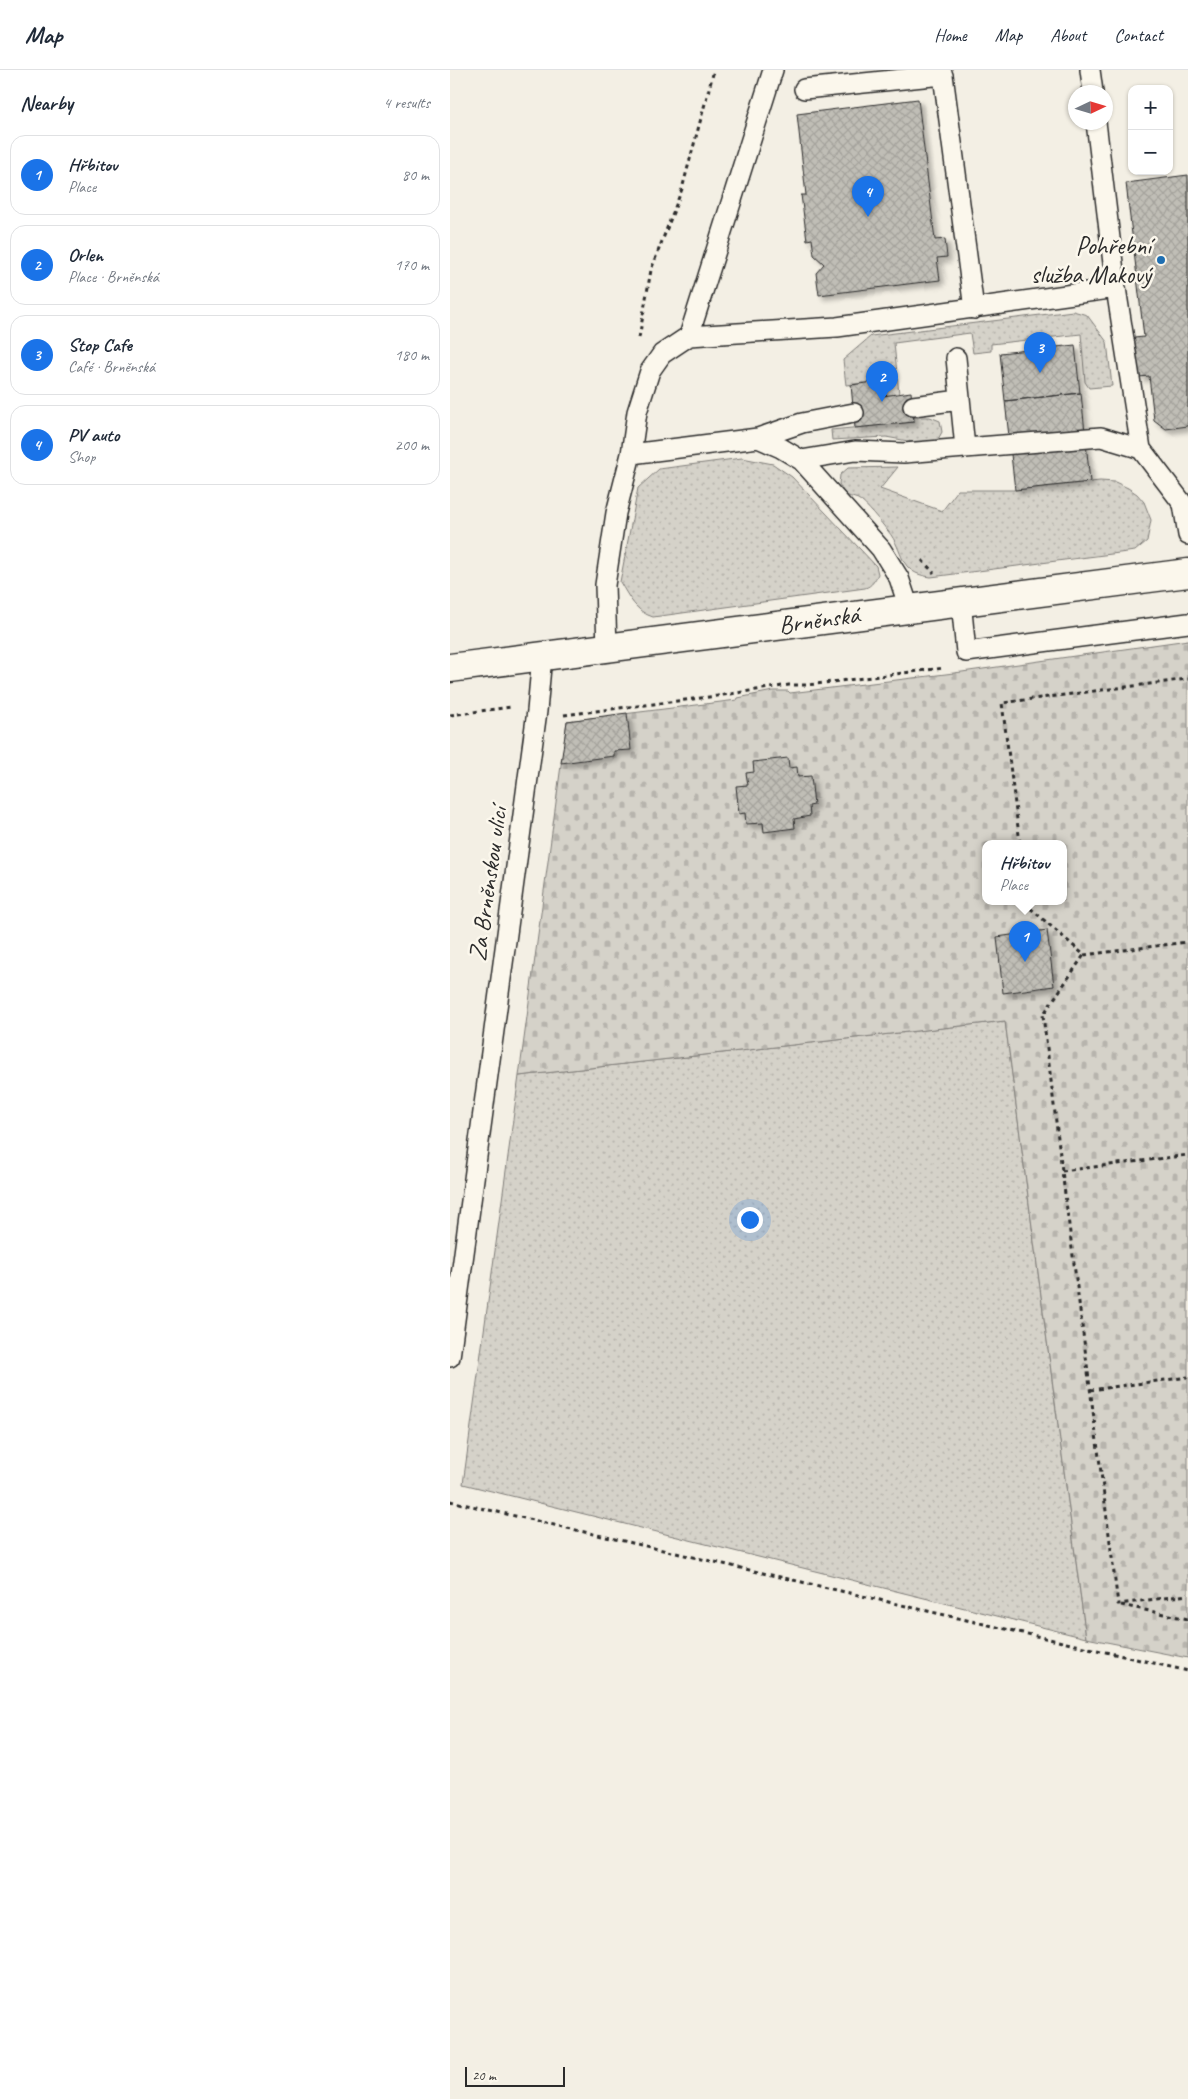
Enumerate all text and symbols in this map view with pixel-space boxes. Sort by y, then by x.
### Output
text: Map [25,20,62,50]
text: Home [934,24,967,46]
text: Map [995,24,1022,46]
text: About [1050,24,1086,46]
text: Contact [1114,24,1163,46]
north arrow [1068,85,1113,130]
map controls [1128,85,1173,175]
button: + [1128,85,1173,130]
text: Nearby [20,90,73,116]
text: 4 results [383,93,430,113]
button: − [1128,130,1173,175]
text: Hřbitov [68,153,117,177]
text: 1 [33,165,41,185]
text: 80 m [402,165,429,185]
pin: 4 [852,176,884,217]
text: Place [68,177,96,197]
place label: Pohřební služba Makový [1031,230,1156,291]
text: Orlen [68,243,103,267]
marker: Pohřební služba Makový [1155,254,1167,266]
text: 2 [33,255,41,275]
text: 170 m [395,255,429,275]
text: Place · Brněnská [68,267,159,287]
pin: 3 [1024,332,1056,373]
text: Stop Cafe [68,333,132,357]
text: 3 [33,345,41,365]
text: 180 m [395,345,429,365]
text: Café · Brněnská [68,357,155,377]
pin: 2 [866,361,898,402]
text: PV auto [68,423,119,447]
text: 4 [33,435,41,455]
text: 200 m [395,435,429,455]
text: Shop [68,447,95,467]
street label: Brněnská [777,598,863,641]
street label: Za Brněnskou ulicí [461,800,515,963]
popup [982,840,1067,905]
text: Hřbitov [1000,851,1049,875]
text: Place [1000,875,1028,895]
pin: 1 [1009,921,1041,962]
your location [737,1207,763,1233]
scale bar [465,2064,565,2087]
text: 20 m [472,2067,496,2084]

